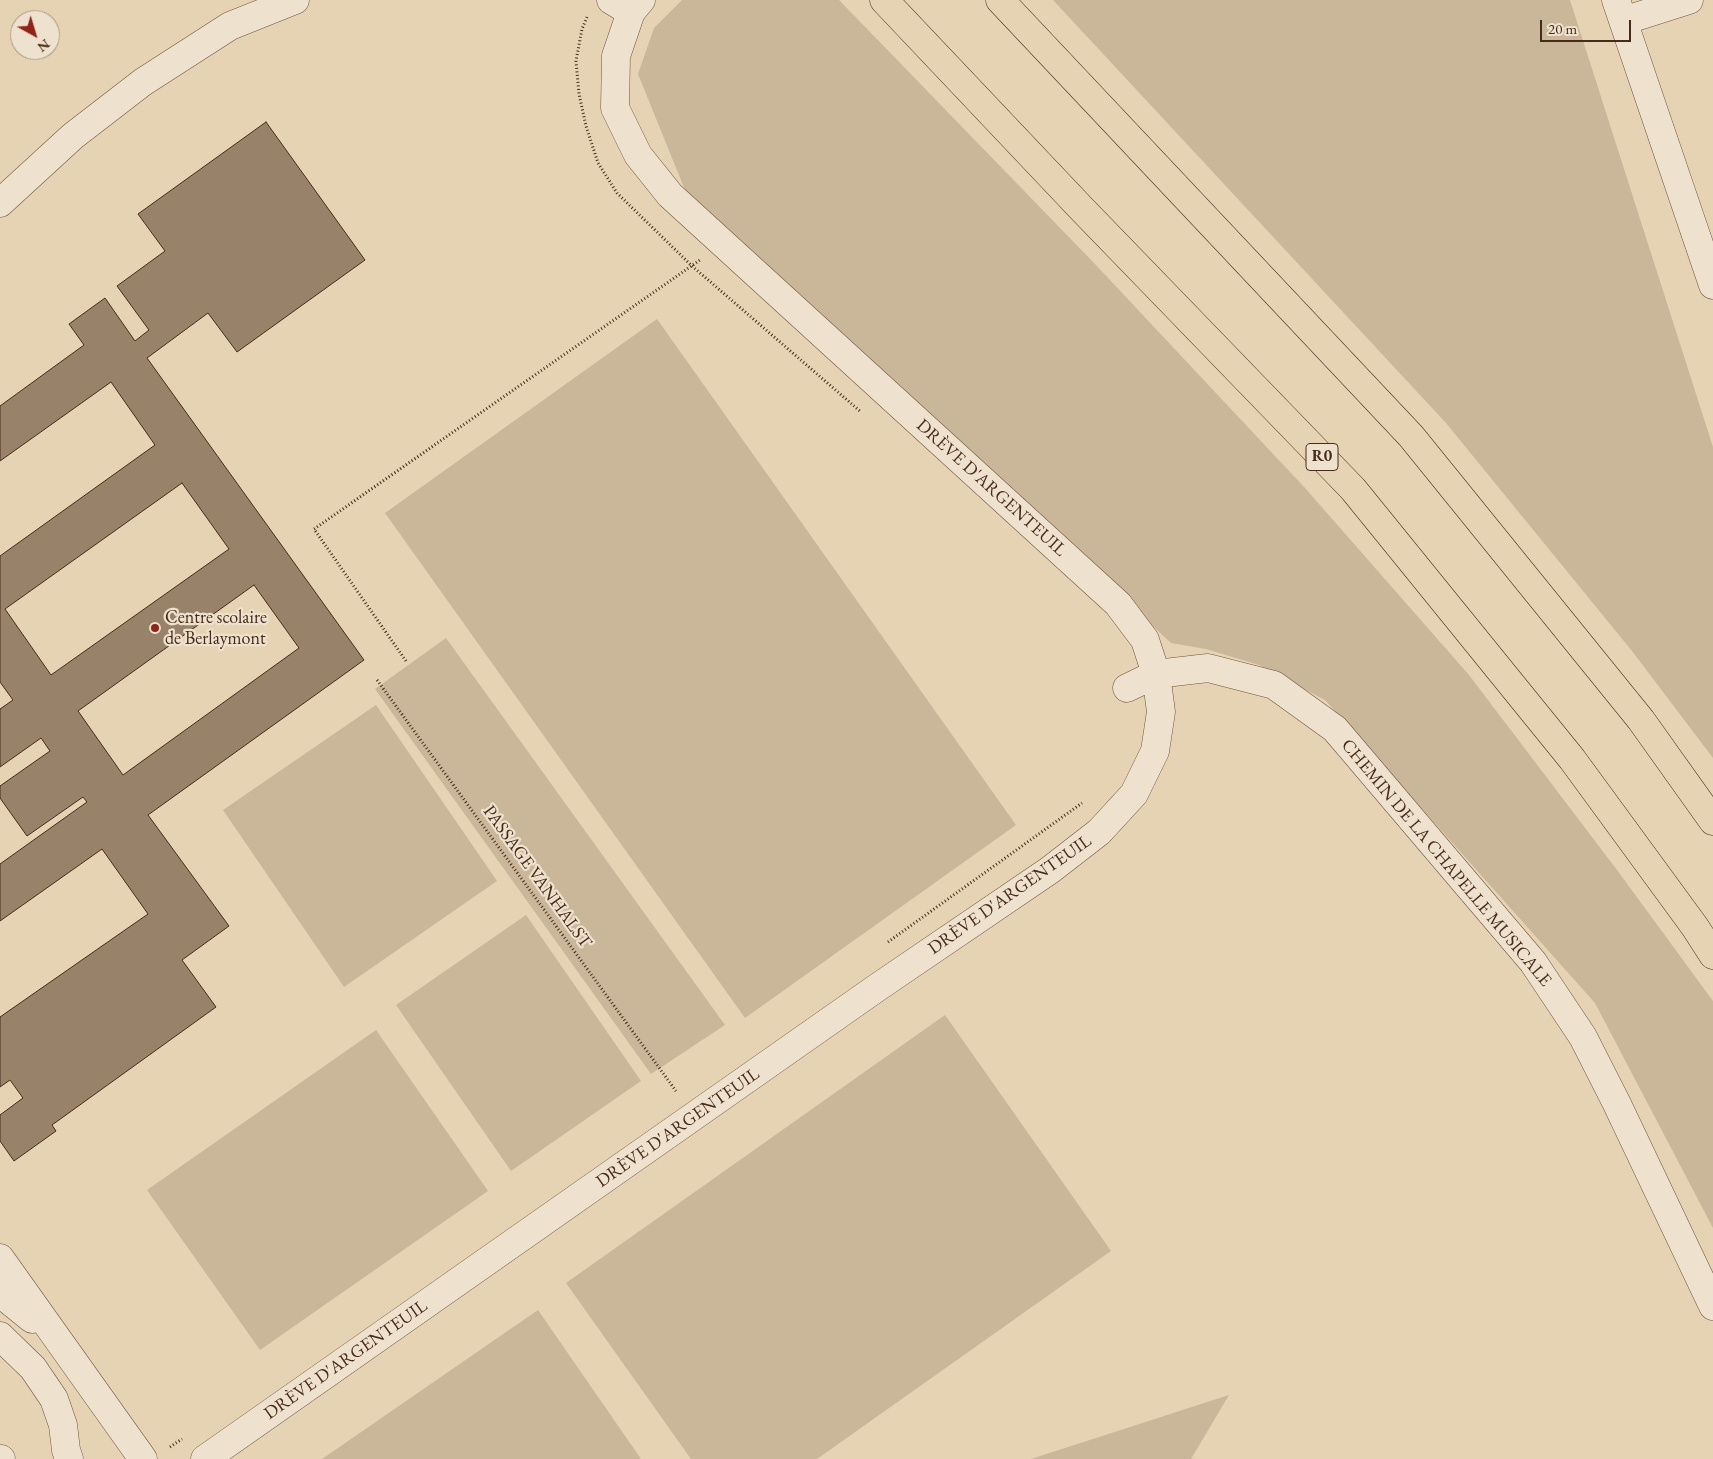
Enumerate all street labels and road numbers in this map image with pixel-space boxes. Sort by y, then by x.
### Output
street label: DRÈVE D'ARGENTEUIL [911,415,1071,561]
road number: R0 [1306,444,1338,471]
street label: CHEMIN DE LA CHAPELLE MUSICALE [1336,735,1556,991]
street label: PASSAGE VANHALST [478,802,596,952]
street label: DRÈVE D'ARGENTEUIL [924,830,1096,960]
street label: DRÈVE D'ARGENTEUIL [592,1063,764,1193]
street label: DRÈVE D'ARGENTEUIL [260,1295,432,1425]

